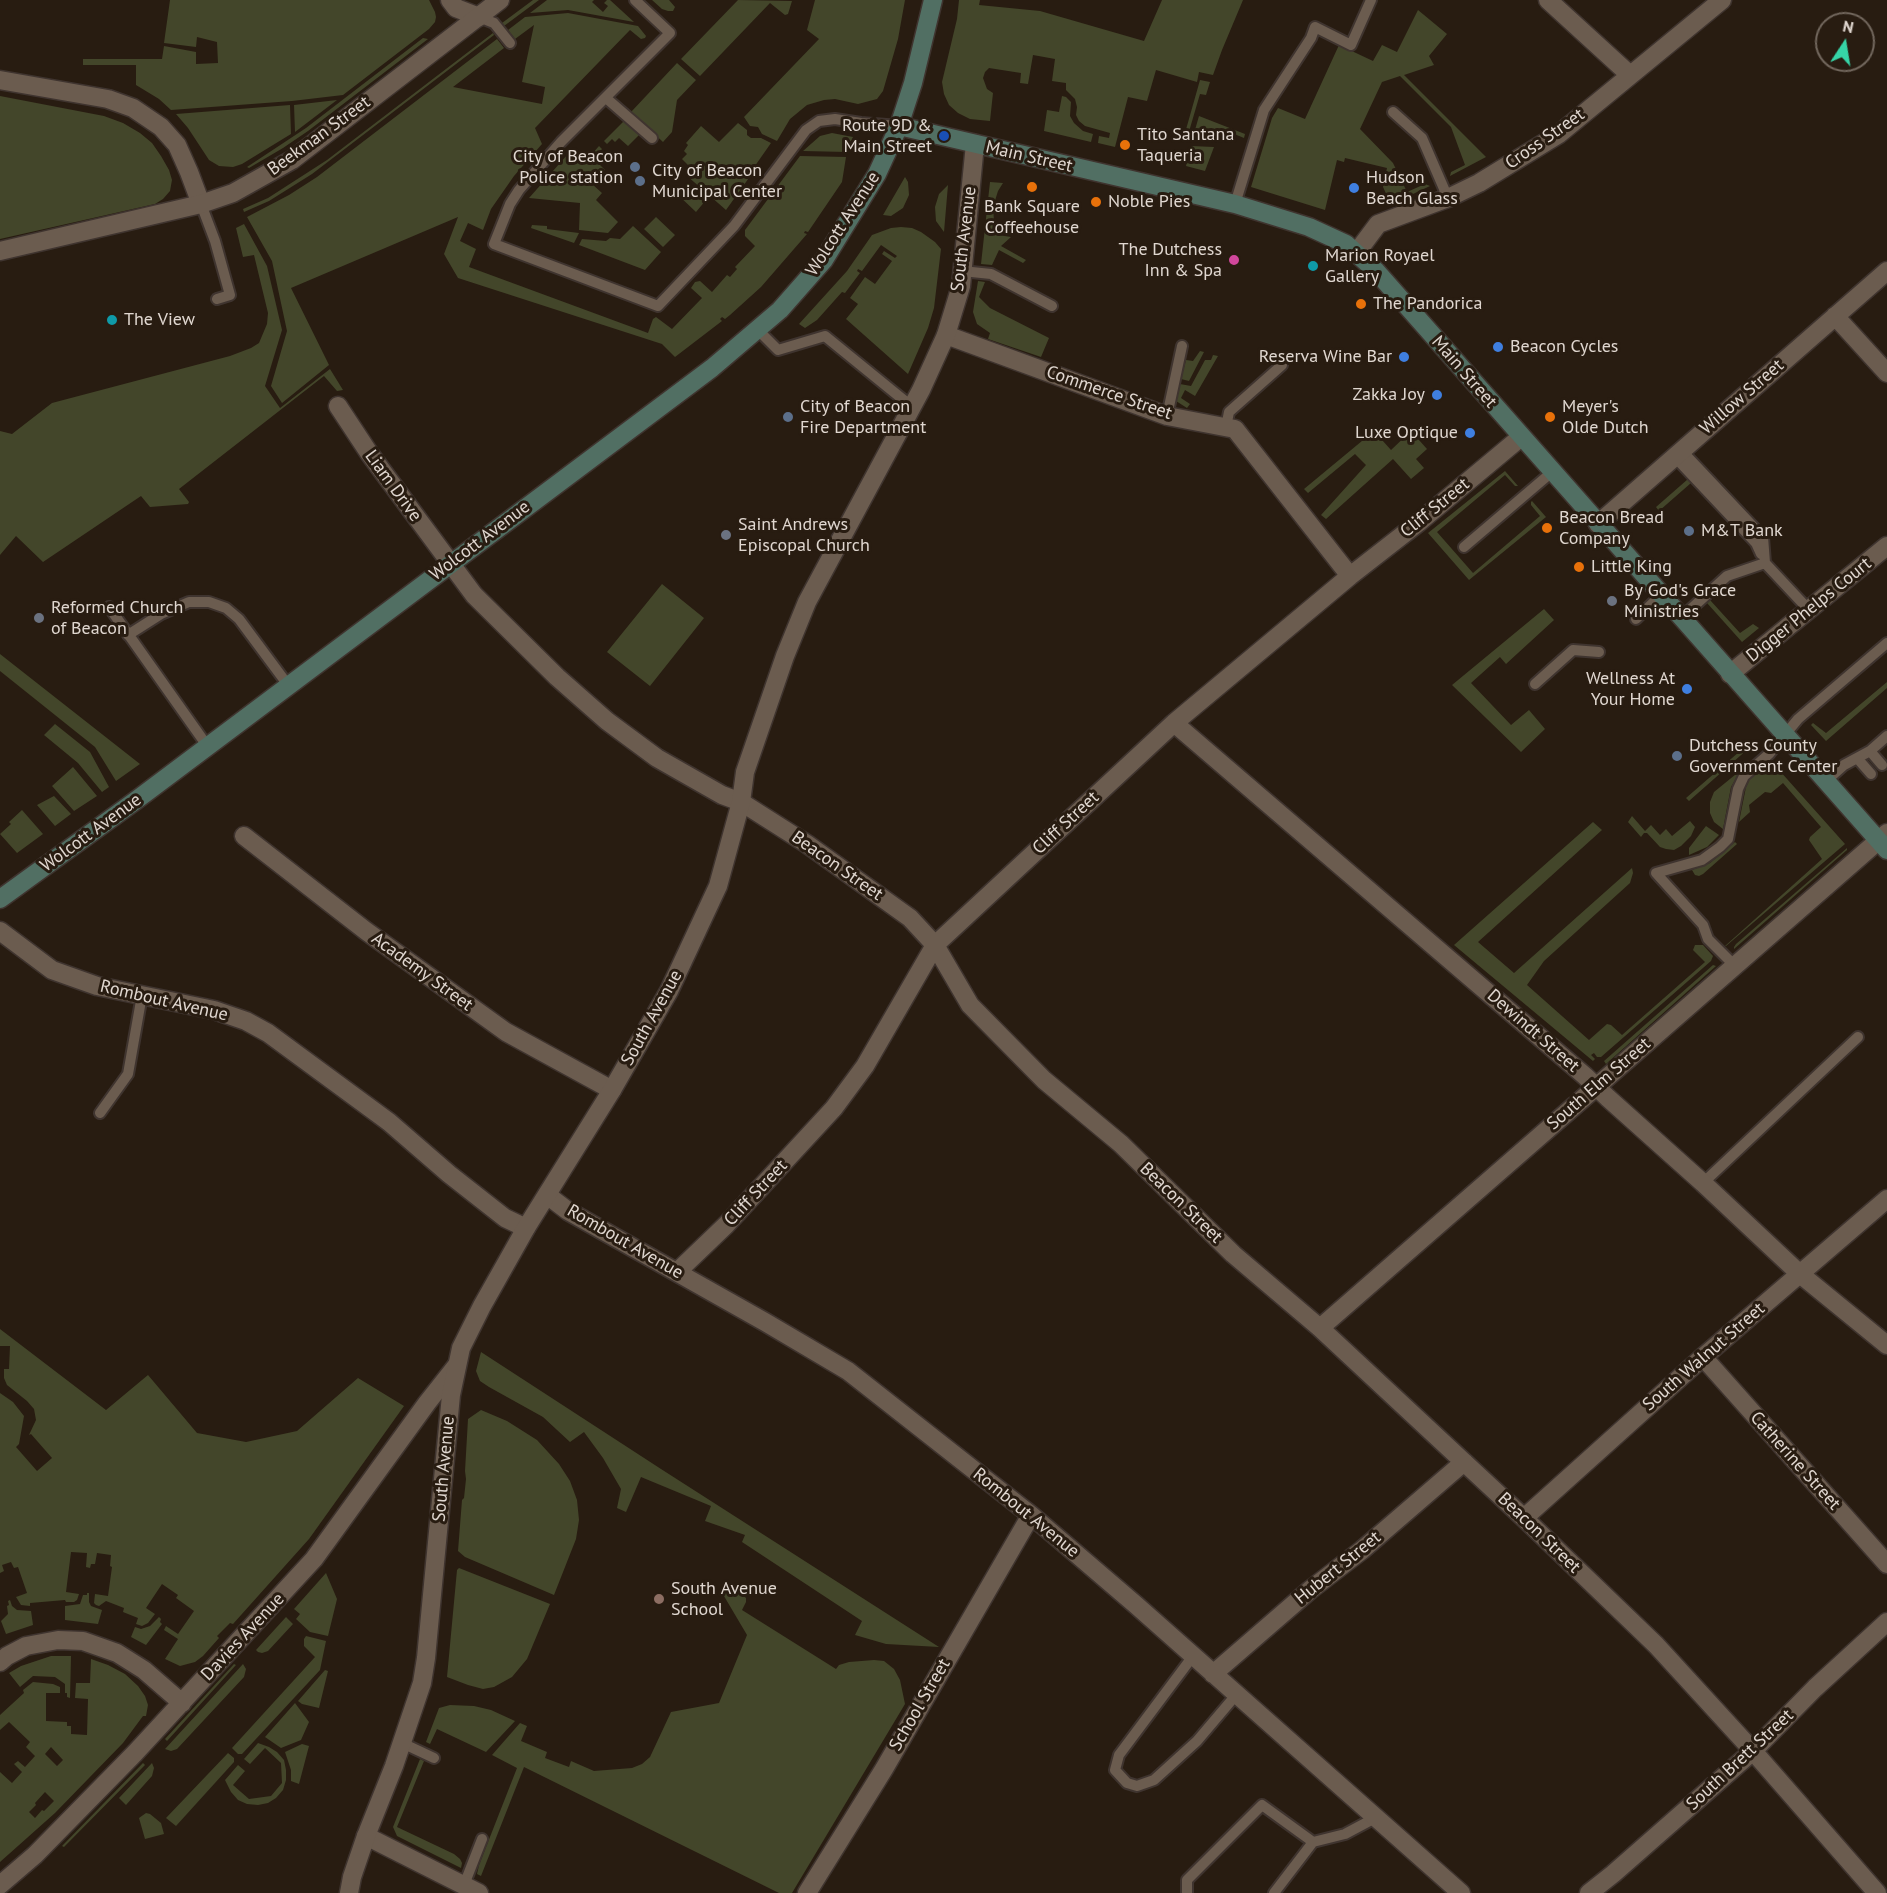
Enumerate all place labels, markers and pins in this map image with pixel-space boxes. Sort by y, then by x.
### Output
place label: Route 9D & Main Street [842,115,932,158]
place label: Tito Santana Taqueria [1137,124,1234,166]
marker: Route 9D & Main Street [937,129,951,143]
marker: Tito Santana Taqueria [1118,138,1132,152]
place label: City of Beacon Police station [513,146,623,188]
marker: City of Beacon Police station [628,160,642,174]
place label: City of Beacon Municipal Center [652,160,782,202]
place label: Hudson Beach Glass [1366,167,1458,210]
marker: City of Beacon Municipal Center [633,174,647,188]
marker: Bank Square Coffeehouse [1025,180,1039,194]
marker: Hudson Beach Glass [1347,181,1361,195]
place label: Noble Pies [1108,191,1190,213]
marker: Noble Pies [1089,195,1103,209]
place label: Bank Square Coffeehouse [984,196,1080,238]
place label: The Dutchess Inn & Spa [1119,239,1222,282]
place label: Marion Royael Gallery [1325,245,1434,288]
marker: The Dutchess Inn & Spa [1227,253,1241,267]
marker: Marion Royael Gallery [1306,259,1320,273]
place label: The Pandorica [1373,293,1482,315]
marker: The Pandorica [1354,297,1368,311]
place label: The View [124,309,195,331]
marker: The View [105,313,119,327]
place label: Beacon Cycles [1510,336,1618,358]
marker: Beacon Cycles [1491,340,1505,354]
place label: Reserva Wine Bar [1259,346,1392,368]
marker: Reserva Wine Bar [1397,350,1411,364]
place label: Zakka Joy [1353,384,1425,406]
marker: Zakka Joy [1430,388,1444,402]
place label: City of Beacon Fire Department [800,396,926,438]
place label: Meyer's Olde Dutch [1562,396,1649,438]
marker: City of Beacon Fire Department [781,410,795,424]
marker: Meyer's Olde Dutch [1543,410,1557,424]
place label: Luxe Optique [1355,422,1458,444]
marker: Luxe Optique [1463,426,1477,440]
place label: Beacon Bread Company [1559,507,1664,550]
place label: Saint Andrews Episcopal Church [738,514,870,556]
place label: M&T Bank [1701,520,1783,542]
marker: Beacon Bread Company [1540,521,1554,535]
marker: M&T Bank [1682,524,1696,538]
marker: Saint Andrews Episcopal Church [719,528,733,542]
place label: Little King [1591,556,1672,578]
marker: Little King [1572,560,1586,574]
place label: By God's Grace Ministries [1624,580,1736,622]
marker: By God's Grace Ministries [1605,594,1619,608]
place label: Reformed Church of Beacon [51,597,183,640]
marker: Reformed Church of Beacon [32,611,46,625]
place label: Wellness At Your Home [1586,668,1675,710]
marker: Wellness At Your Home [1680,682,1694,696]
place label: Dutchess County Government Center [1689,735,1837,777]
marker: Dutchess County Government Center [1670,749,1684,763]
place label: South Avenue School [671,1578,777,1620]
marker: South Avenue School [652,1592,666,1606]

